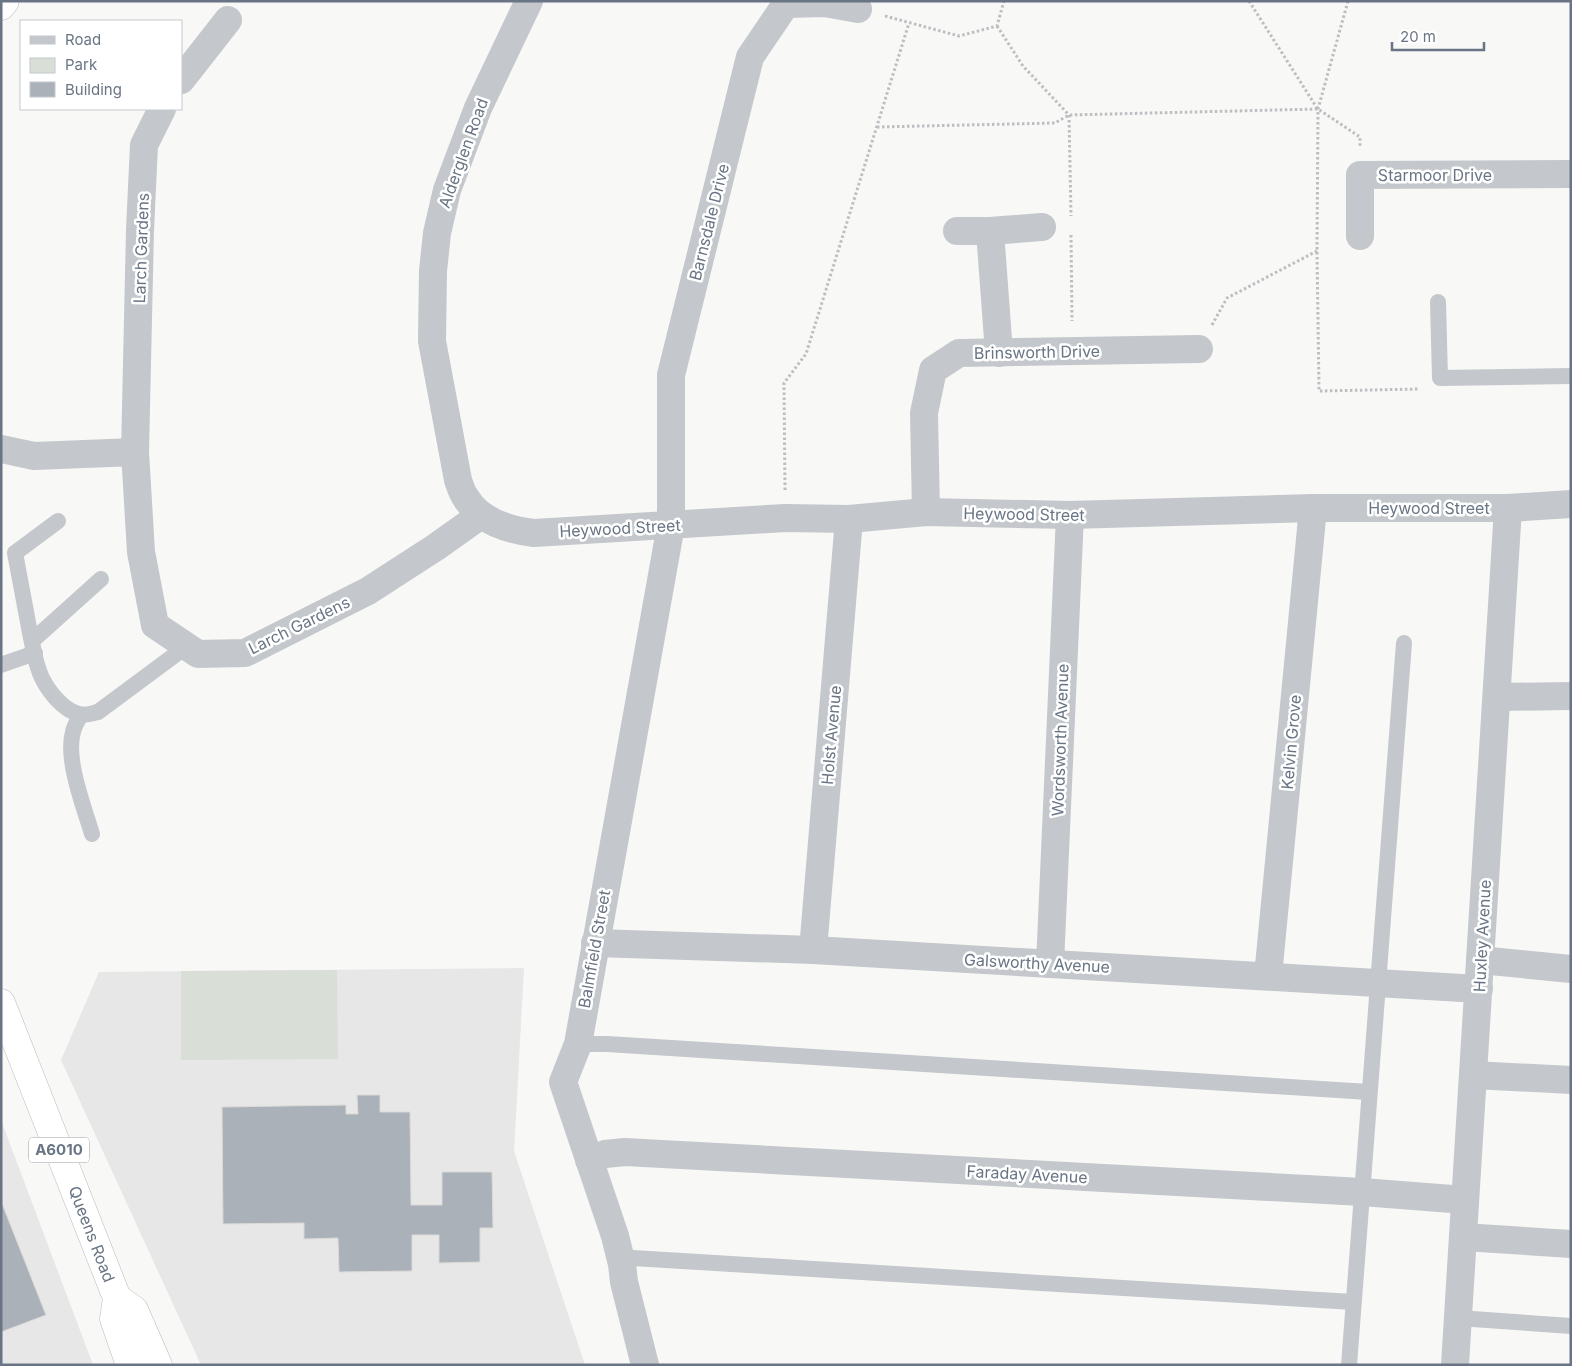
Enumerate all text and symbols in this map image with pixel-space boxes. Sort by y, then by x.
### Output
legend [20,20,182,110]
scale bar [1392,20,1484,52]
text: 20 m [1400,27,1436,46]
text: Road [65,30,101,49]
text: Park [65,55,98,74]
text: Building [65,80,122,99]
street label: Alderglen Road [434,95,492,211]
street label: Barnsdale Drive [685,161,733,283]
street label: Starmoor Drive [1378,165,1492,185]
street label: Larch Gardens [129,192,153,304]
street label: Brinsworth Drive [974,341,1100,363]
street label: Heywood Street [1368,498,1490,518]
street label: Heywood Street [963,503,1085,525]
street label: Heywood Street [559,515,681,541]
street label: Larch Gardens [245,592,353,658]
street label: Wordsworth Avenue [1047,663,1073,817]
street label: Holst Avenue [817,684,845,786]
street label: Kelvin Grove [1277,694,1305,790]
street label: Huxley Avenue [1469,879,1495,993]
street label: Balmfield Street [574,888,614,1010]
street label: Galsworthy Avenue [964,949,1110,977]
road number: A6010 [29,1138,89,1162]
street label: Faraday Avenue [966,1161,1088,1187]
street label: Queens Road [65,1183,119,1285]

